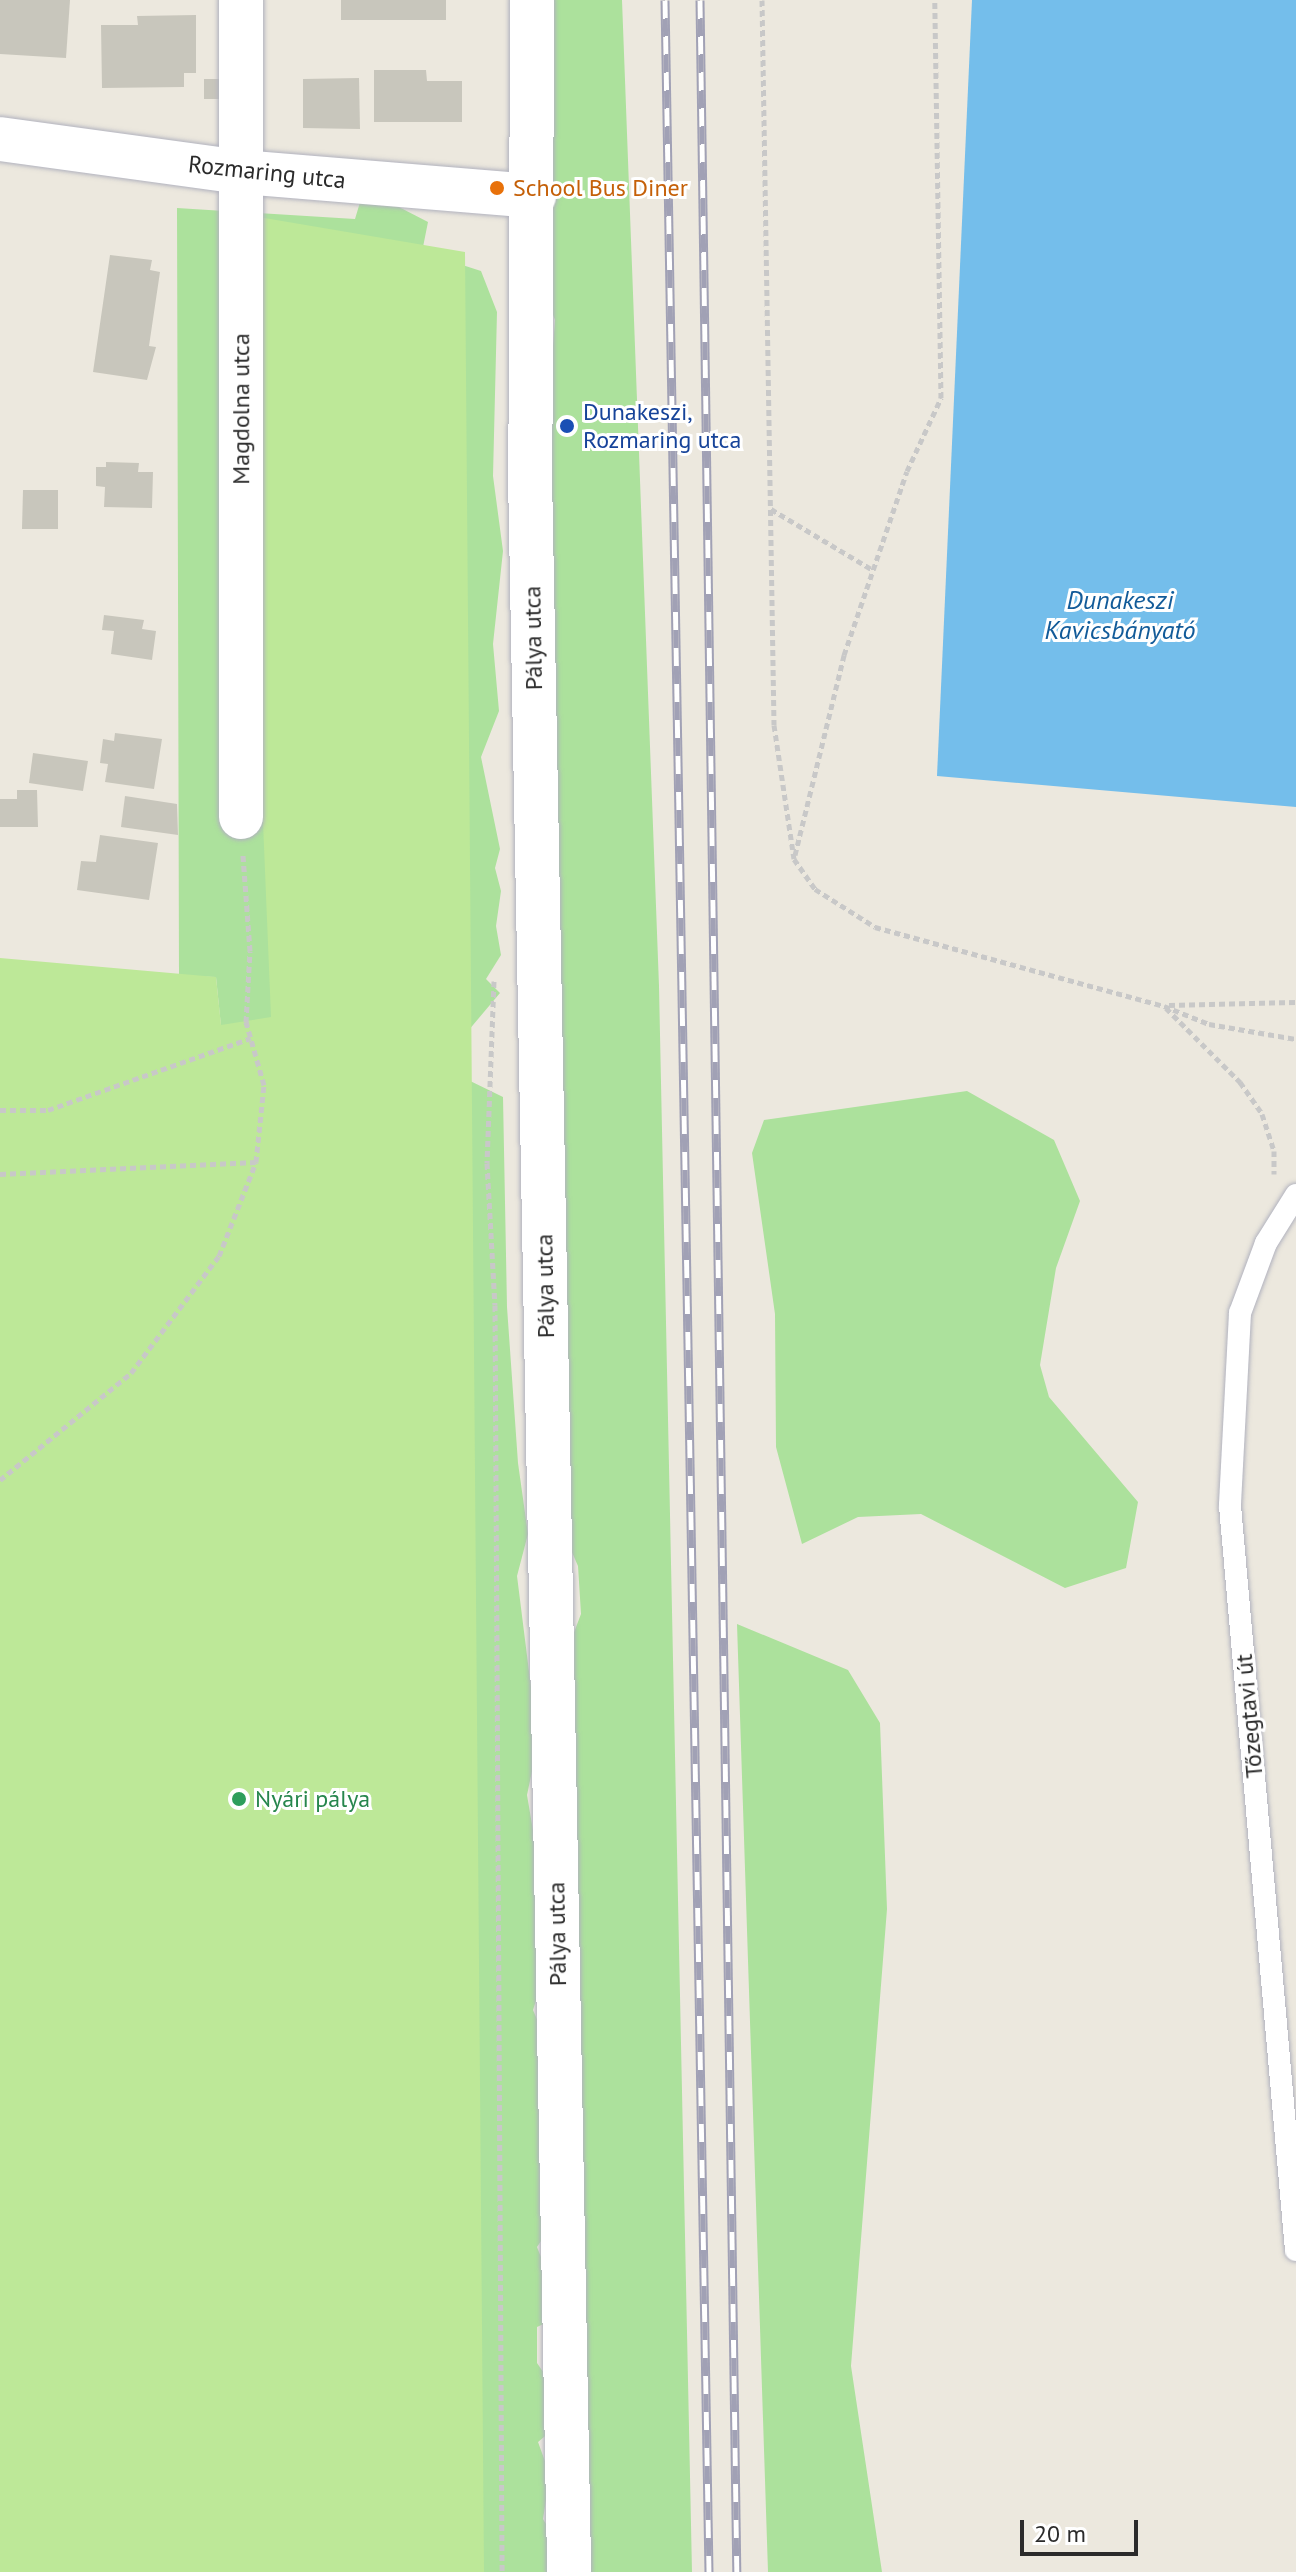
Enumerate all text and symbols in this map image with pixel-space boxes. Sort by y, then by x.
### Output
street label: Rozmaring utca [187,149,347,195]
place label: School Bus Diner [513,174,688,202]
marker: School Bus Diner [488,179,506,197]
street label: Magdolna utca [227,333,255,485]
place label: Dunakeszi, Rozmaring utca [583,398,741,454]
marker: Dunakeszi, Rozmaring utca [558,417,576,435]
water label: Dunakeszi Kavicsbányató [1044,584,1196,646]
street label: Pálya utca [518,585,548,691]
street label: Pálya utca [530,1233,560,1339]
street label: Tőzegtavi út [1229,1653,1269,1779]
place label: Nyári pálya [255,1785,370,1813]
marker: Nyári pálya [230,1790,248,1808]
street label: Pálya utca [542,1881,572,1987]
scale bar [1024,2504,1142,2554]
text: 20 m [1034,2518,1086,2549]

